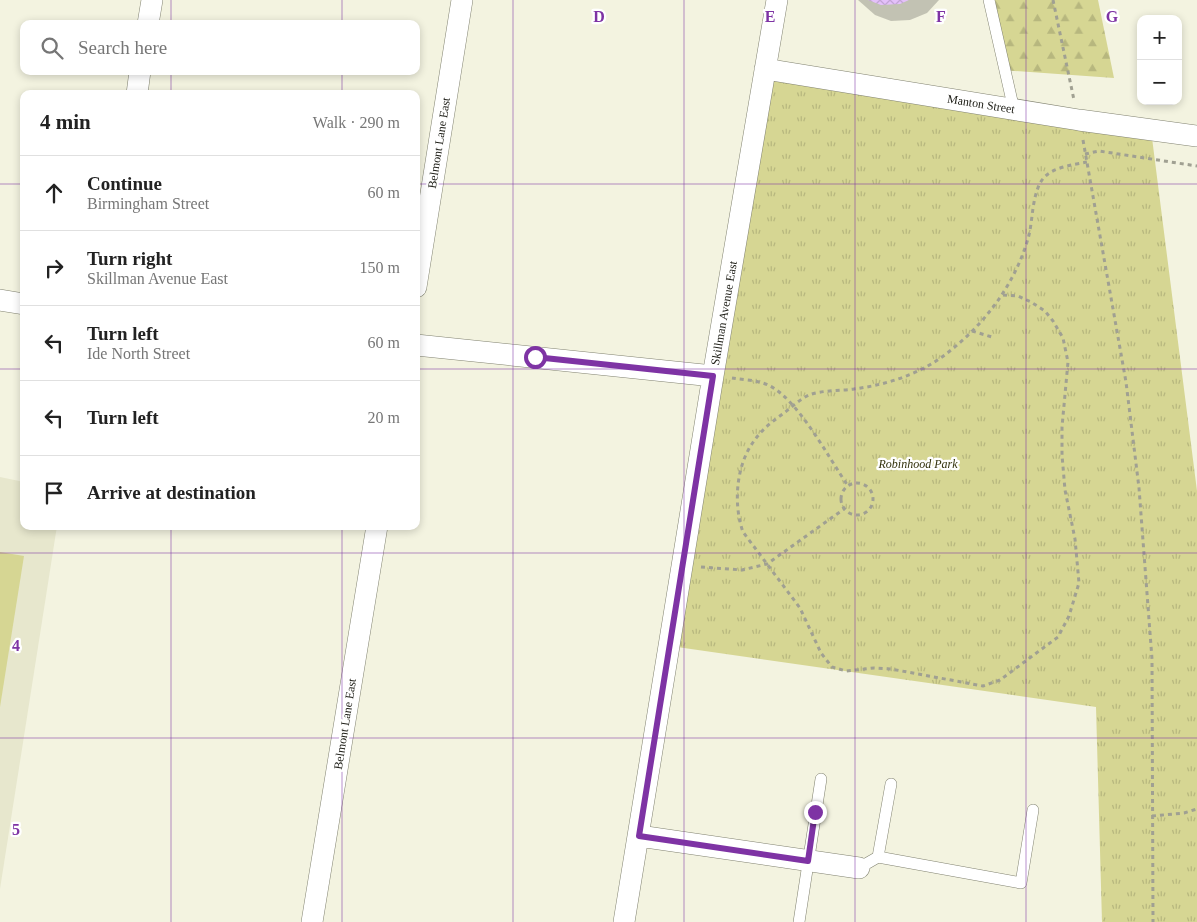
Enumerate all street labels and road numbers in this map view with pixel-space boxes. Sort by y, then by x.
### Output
street label: Manton Street [946,92,1016,116]
street label: Belmont Lane East [425,96,453,190]
street label: Skillman Avenue East [708,259,740,366]
street label: Belmont Lane East [331,677,359,771]

